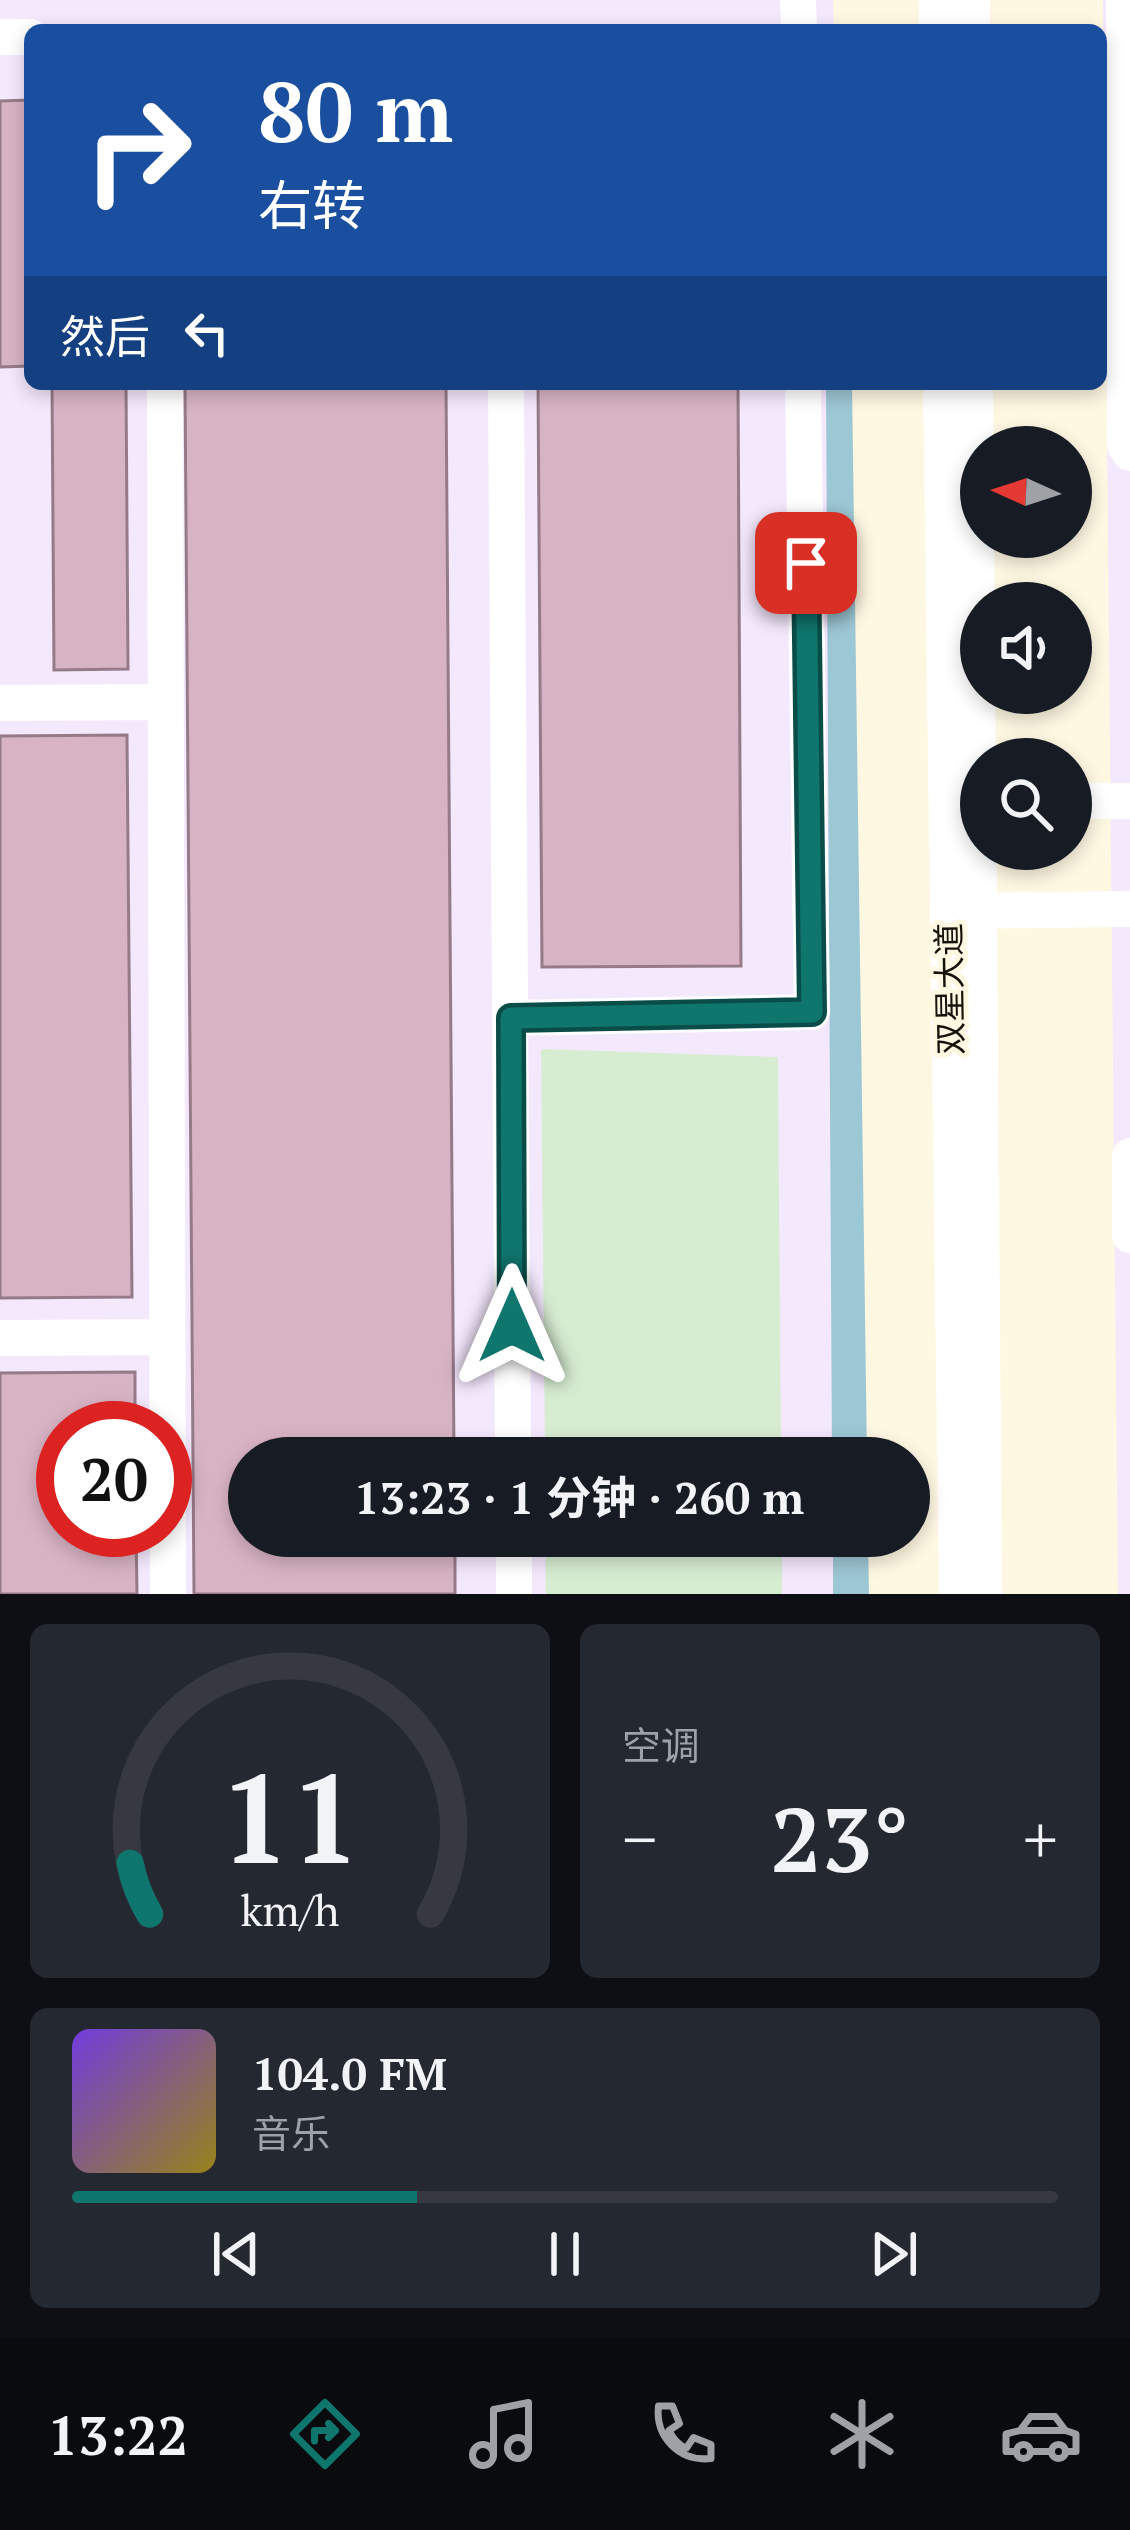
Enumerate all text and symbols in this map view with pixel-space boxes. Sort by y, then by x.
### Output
text: 80 m [258,55,453,166]
icon: right [60,72,216,228]
text: 右转 [258,169,366,240]
icon: left [174,300,240,366]
text: 然后 [60,306,150,366]
north arrow [960,426,1092,558]
map controls [960,426,1092,870]
pin [755,512,857,614]
icon: arrive [773,530,839,596]
button: sound [960,582,1092,714]
button: search [960,738,1092,870]
street label: 双星大道 [926,923,972,1055]
position arrow [449,1263,575,1389]
speed limit sign: 20 [36,1401,192,1557]
text: 13:23 · 1 分钟 · 260 m [354,1467,804,1527]
text: 空调 [622,1719,700,1771]
text: 11 [219,1733,361,1899]
text: 23° [771,1778,909,1898]
text: − [622,1794,657,1882]
text: + [1023,1794,1058,1882]
text: km/h [240,1881,340,1938]
text: 104.0 FM [252,2043,447,2103]
text: 音乐 [252,2107,330,2159]
icon: previous [203,2221,269,2287]
icon: pause [532,2221,598,2287]
icon: next [861,2221,927,2287]
icon: directions [283,2392,367,2476]
icon: music [462,2392,546,2476]
icon: phone [641,2392,725,2476]
icon: climate [820,2392,904,2476]
icon: car [999,2392,1083,2476]
text: 13:22 [47,2399,188,2470]

